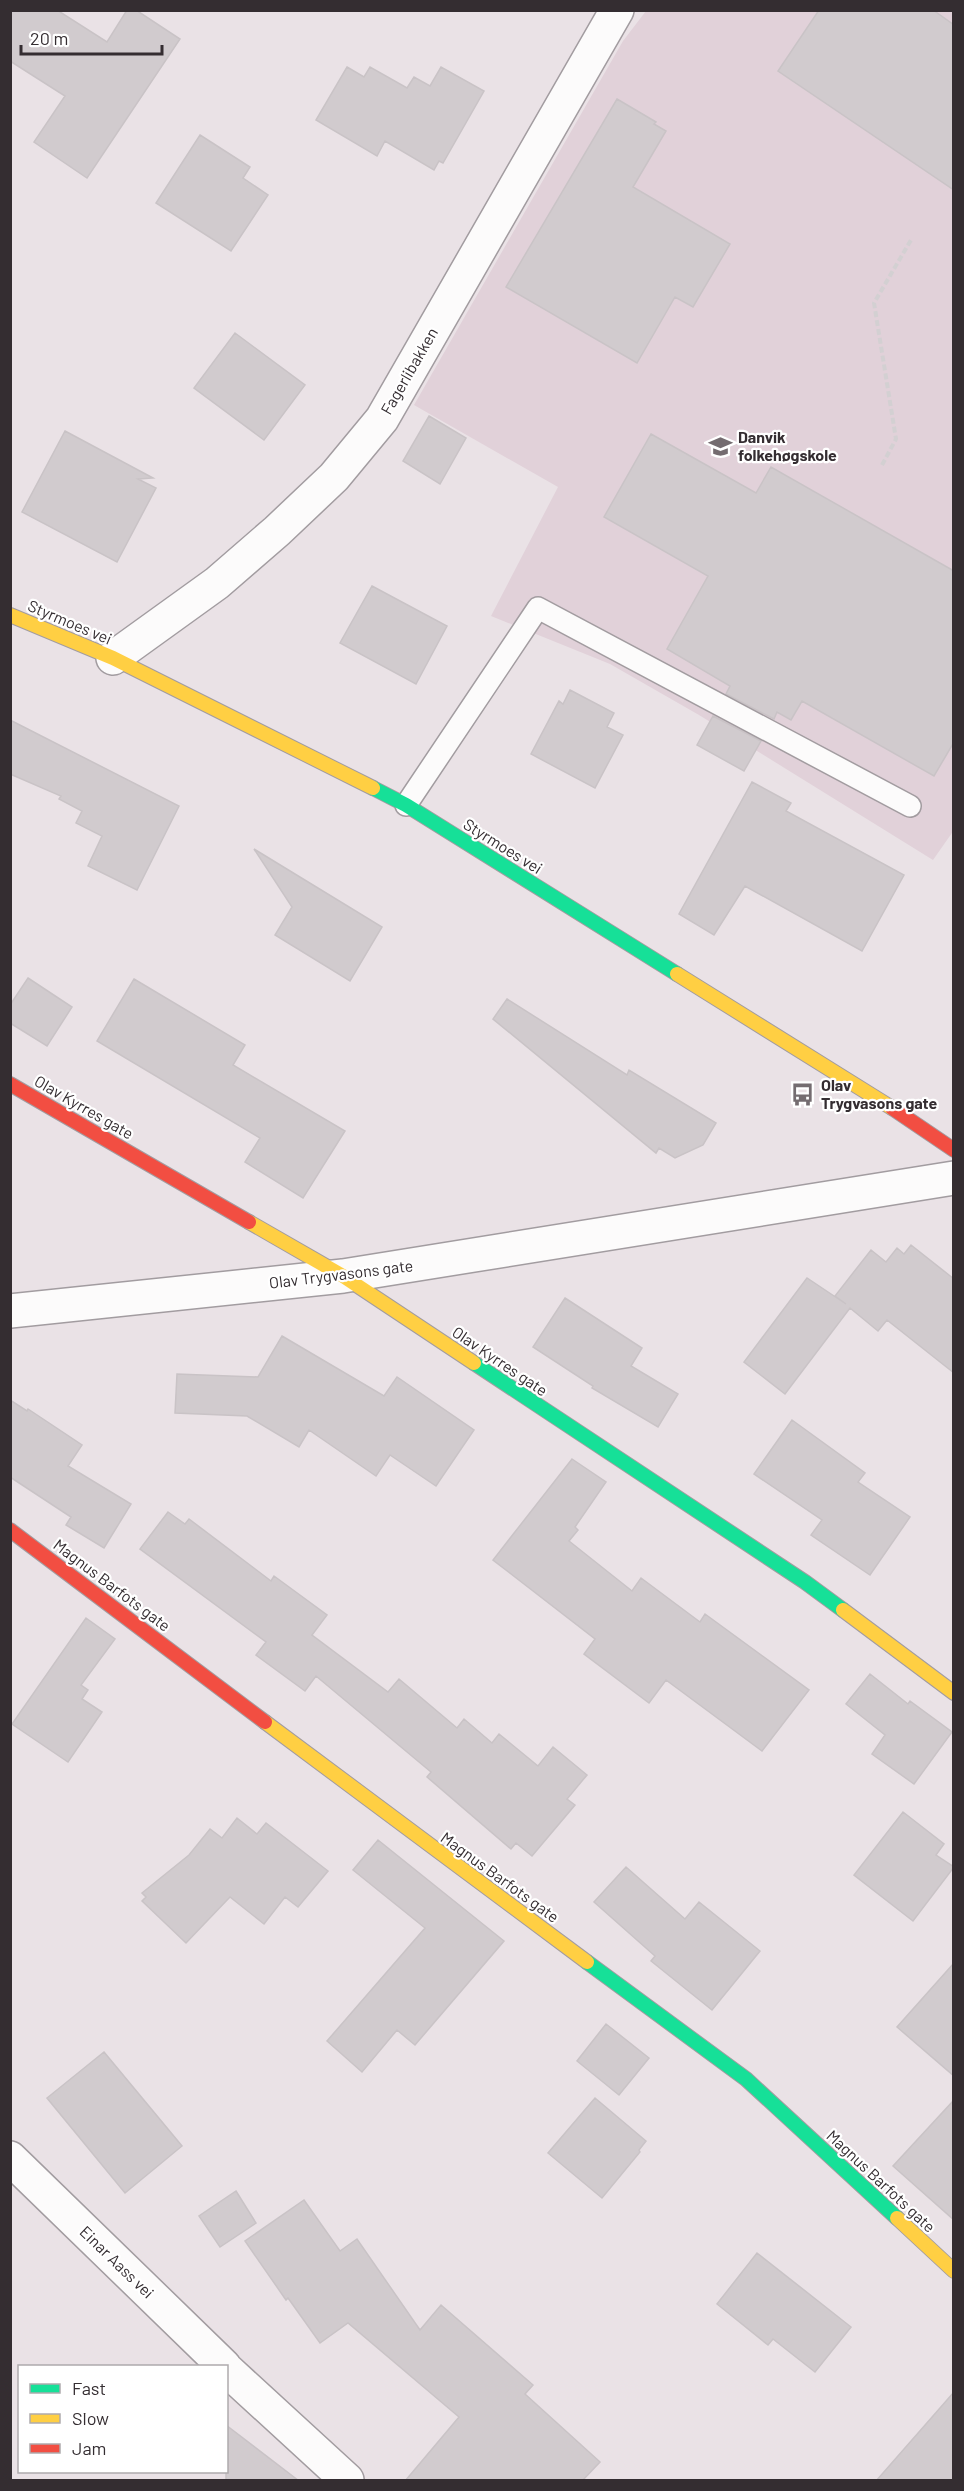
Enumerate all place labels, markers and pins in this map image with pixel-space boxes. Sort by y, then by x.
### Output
place label: Danvik folkehøgskole [738,427,837,464]
school or university icon: Danvik folkehøgskole [707,433,733,459]
place label: Olav Trygvasons gate [821,1075,938,1112]
bus stop icon: Olav Trygvasons gate [790,1081,816,1107]

